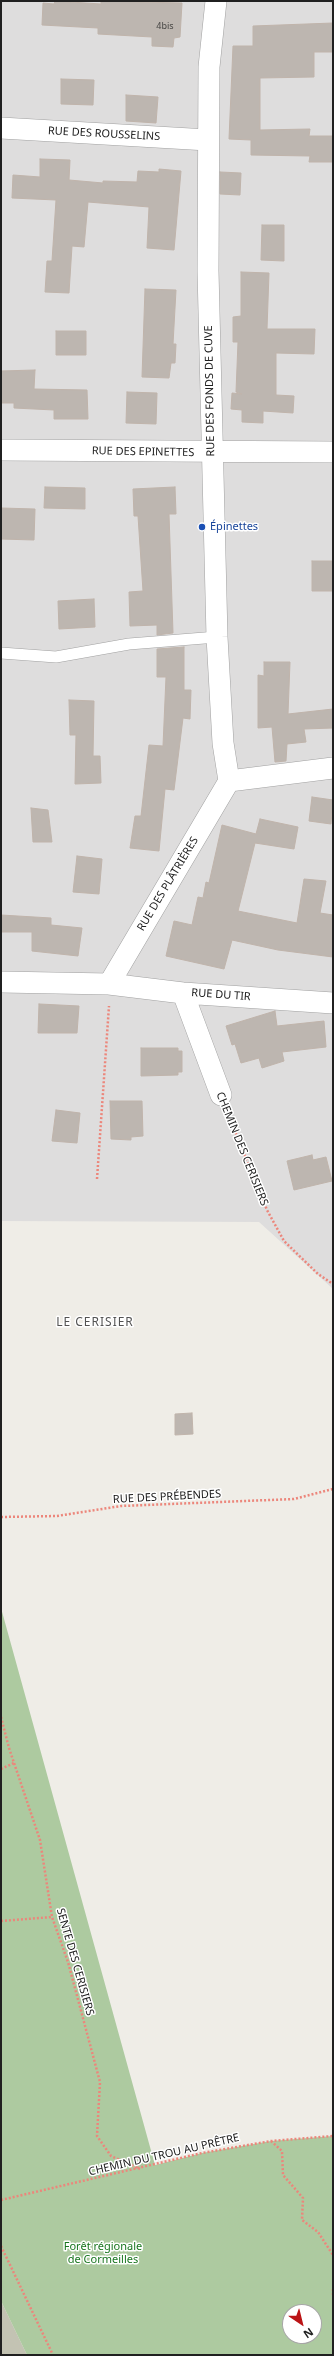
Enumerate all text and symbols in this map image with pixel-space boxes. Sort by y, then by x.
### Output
house number: 4bis [156,21,174,31]
street label: RUE DES ROUSSELINS [47,124,161,144]
street label: RUE DES FONDS DE CUVE [202,325,218,457]
street label: RUE DES EPINETTES [92,445,194,459]
place label: Épinettes [210,520,258,534]
marker: Épinettes [197,522,207,532]
street label: RUE DES PLÂTRIÈRES [135,835,201,933]
street label: RUE DU TIR [191,986,251,1004]
street label: CHEMIN DES CERISIERS [213,1090,271,1208]
district label: LE CERISIER [56,1316,134,1330]
street label: RUE DES PRÉBENDES [113,1488,221,1506]
street label: SENTE DES CERISIERS [53,1907,97,2017]
street label: CHEMIN DU TROU AU PRÊTRE [87,2131,241,2179]
park label: Forêt régionale de Cormeilles [64,2240,142,2266]
north arrow [282,2304,322,2344]
text: N [301,2325,317,2342]

